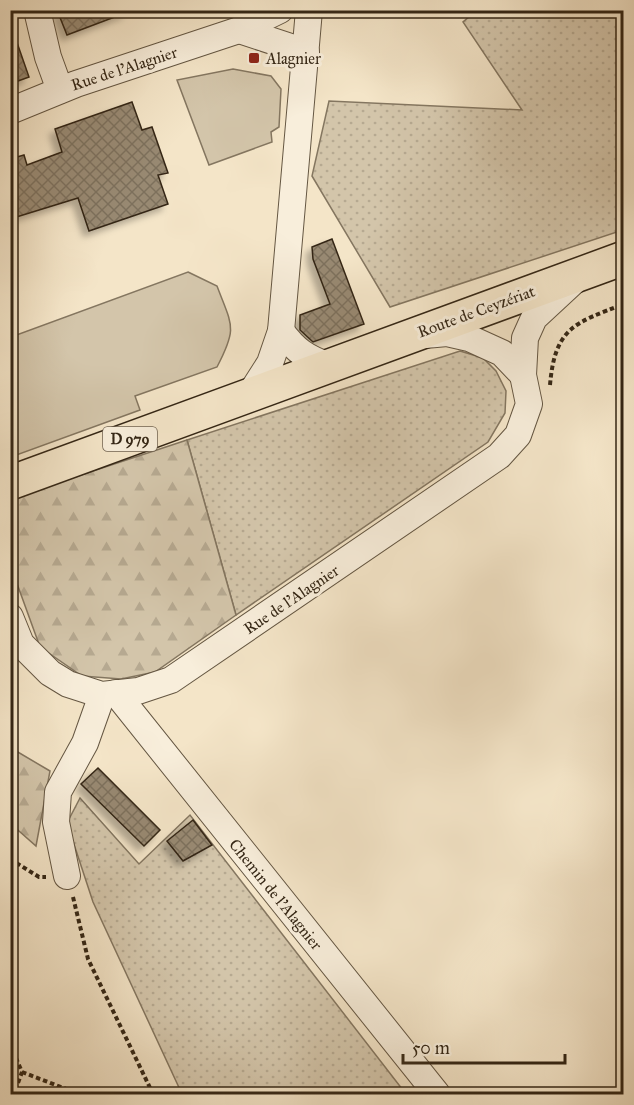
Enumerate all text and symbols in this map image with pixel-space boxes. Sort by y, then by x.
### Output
street label: Rue de l'Alagnier [69,42,180,96]
place label: Alagnier [265,49,321,69]
marker: Alagnier [247,51,261,65]
street label: Route de Ceyzériat [415,281,538,342]
road number: D 979 [103,427,157,451]
street label: Rue de l'Alagnier [240,561,343,639]
street label: Chemin de l'Alagnier [224,835,326,954]
scale bar [403,1027,565,1065]
text: 50 m [412,1037,450,1059]

